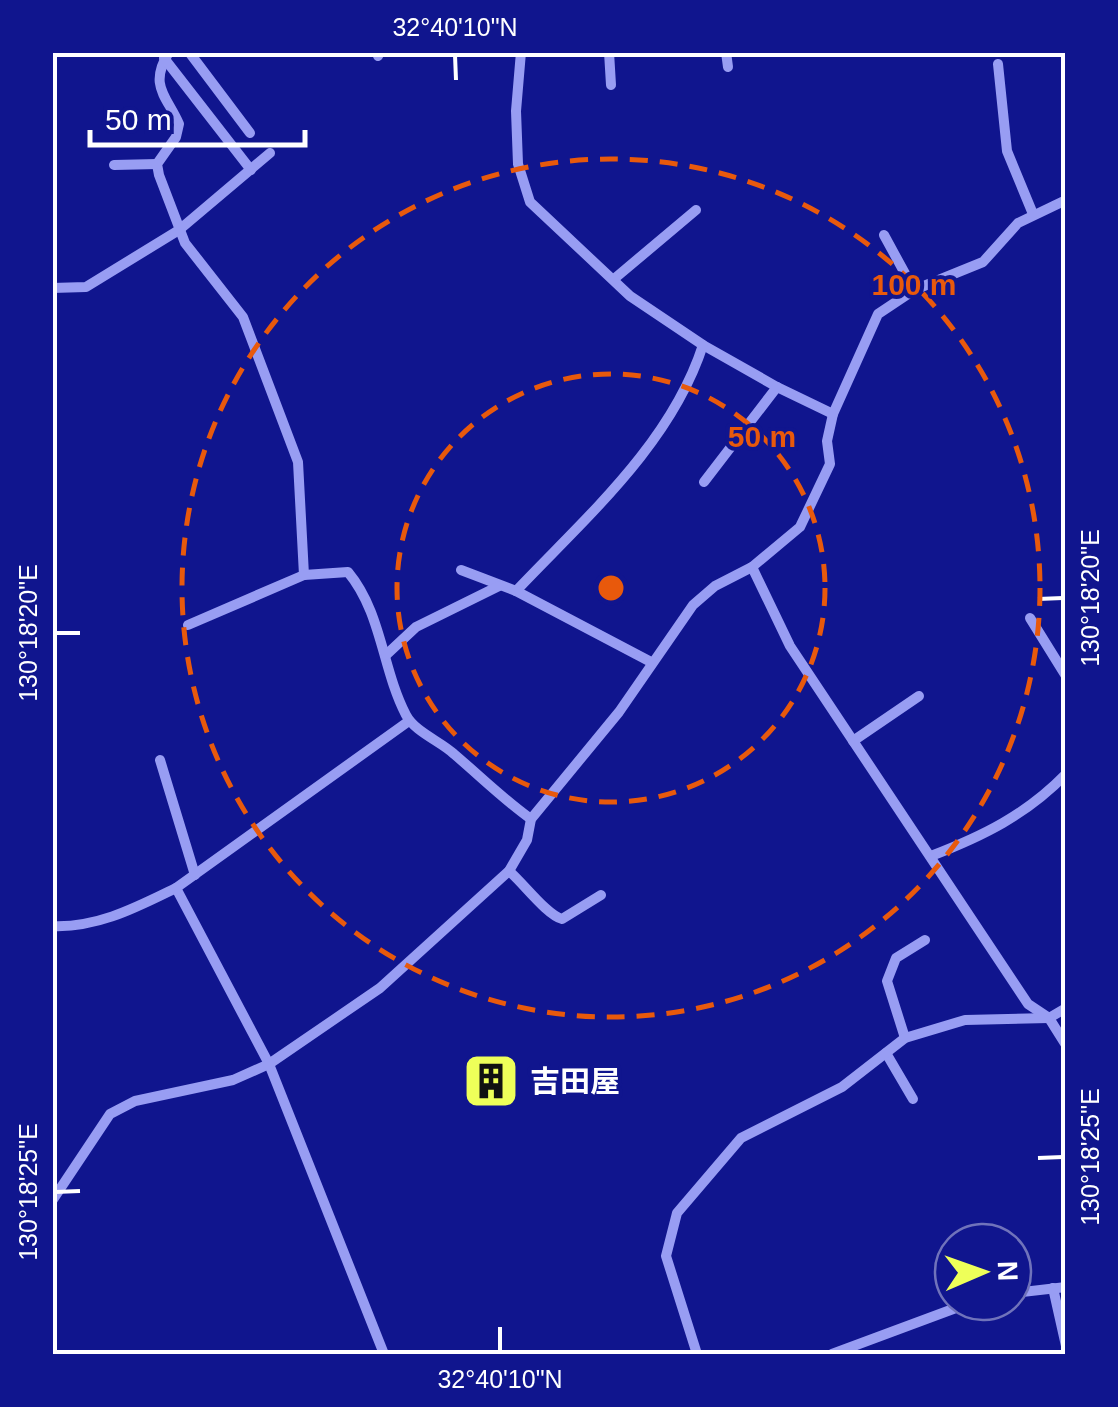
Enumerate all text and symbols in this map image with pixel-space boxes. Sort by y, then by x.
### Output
text: 32°40'10"N [392,13,518,41]
scale bar [90,85,305,147]
text: 50 m [105,103,172,136]
text: 100 m [871,268,957,301]
text: 50 m [728,420,796,453]
text: 130°18'20"E [1076,529,1104,667]
text: 130°18'20"E [14,564,42,702]
centre of rings [593,570,629,606]
building icon: 吉田屋 [461,1051,521,1111]
place label: 吉田屋 [530,1065,620,1098]
text: 130°18'25"E [1076,1088,1104,1226]
text: 130°18'25"E [14,1123,42,1261]
north arrow [933,1222,1033,1322]
text: N [992,1260,1023,1282]
text: 32°40'10"N [437,1365,563,1393]

